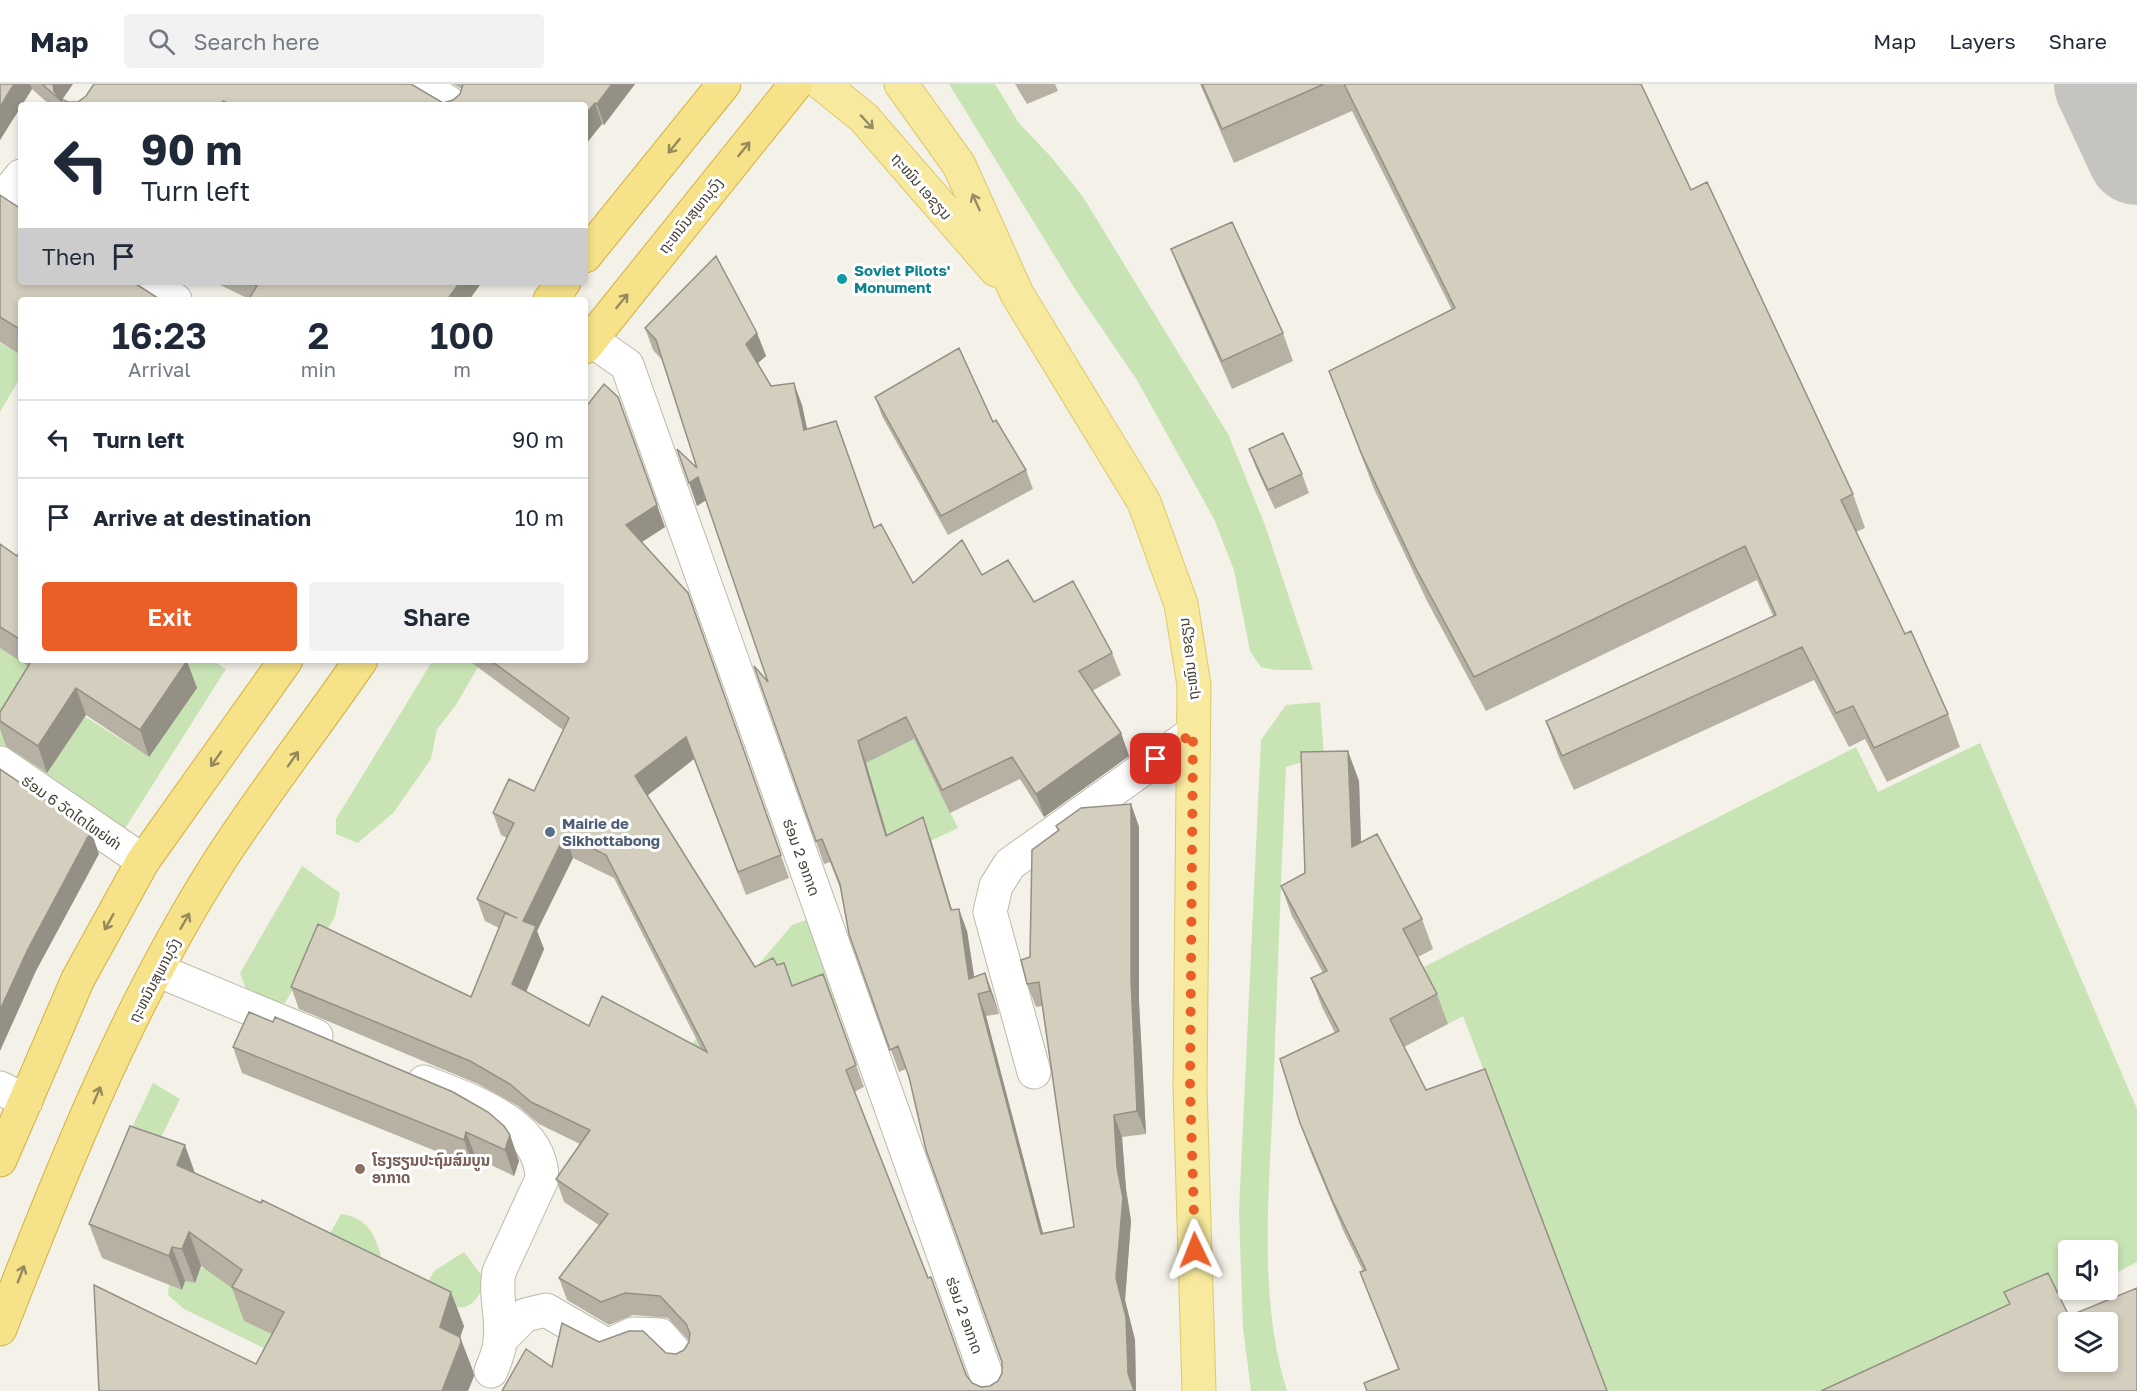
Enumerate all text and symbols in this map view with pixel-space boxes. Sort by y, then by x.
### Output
search box [124,14,544,68]
text: Map [30,25,88,58]
icon: search [145,25,178,58]
text: Search here [193,28,319,55]
text: Map [1873,28,1916,54]
text: Layers [1949,28,2016,54]
text: Share [2049,28,2107,54]
one-way arrow [860,114,874,129]
text: 90 m [141,124,242,174]
icon: left [42,126,120,204]
one-way arrow [667,138,681,153]
one-way arrow [737,141,750,157]
street label: ຖະໜົນ ເອຊຽນ [887,149,956,224]
street label: ຖະຫນົນສຸພານຸວົງ [654,173,728,258]
text: Turn left [141,175,250,207]
one-way arrow [969,193,980,211]
icon: arrive [107,240,140,273]
text: Then [42,243,95,270]
place label: Soviet Pilots' Monument [854,261,950,296]
marker: Soviet Pilots' Monument [835,272,849,286]
one-way arrow [615,293,628,309]
text: 16:23 [112,314,207,357]
text: 2 [308,314,329,357]
text: 100 [430,314,494,357]
text: Arrival [128,357,191,381]
text: min [301,357,336,381]
text: m [453,357,471,381]
icon: left [42,423,75,456]
text: Turn left [93,426,184,453]
text: 90 m [512,426,564,453]
icon: arrive [42,501,75,534]
text: Arrive at destination [93,504,311,531]
text: 10 m [515,504,564,531]
button: Exit [42,582,297,651]
button: Share [309,582,564,651]
street label: ຖະໜົນ ເອຊຽນ [1174,617,1204,701]
pin [1130,733,1181,784]
icon: arrive [1139,742,1172,775]
one-way arrow [210,750,222,767]
one-way arrow [287,751,299,767]
street label: ຮ່ອມ 6 ວັດໄຕໄຫຍ່ທ່າ [19,771,125,853]
place label: Mairie de Sikhottabong [562,814,660,849]
street label: ຮ່ອມ 2 ອາກາດ [780,816,824,898]
marker: Mairie de Sikhottabong [543,825,557,839]
one-way arrow [103,913,115,930]
one-way arrow [179,913,191,930]
street label: ຖະຫນົນສຸພານຸວົງ [124,935,186,1026]
one-way arrow [92,1086,103,1104]
place label: ໂຮງຮຽນປະຖົມສົມບູນ ອາກາດ [371,1151,490,1186]
marker: ໂຮງຮຽນປະຖົມສົມບູນ ອາກາດ [353,1162,367,1176]
position arrow [1163,1218,1227,1282]
map controls [2058,1240,2118,1372]
button: sound [2058,1240,2118,1300]
one-way arrow [16,1266,27,1284]
street label: ຮ່ອມ 2 ອາກາດ [943,1274,987,1356]
button: layers [2058,1312,2118,1372]

